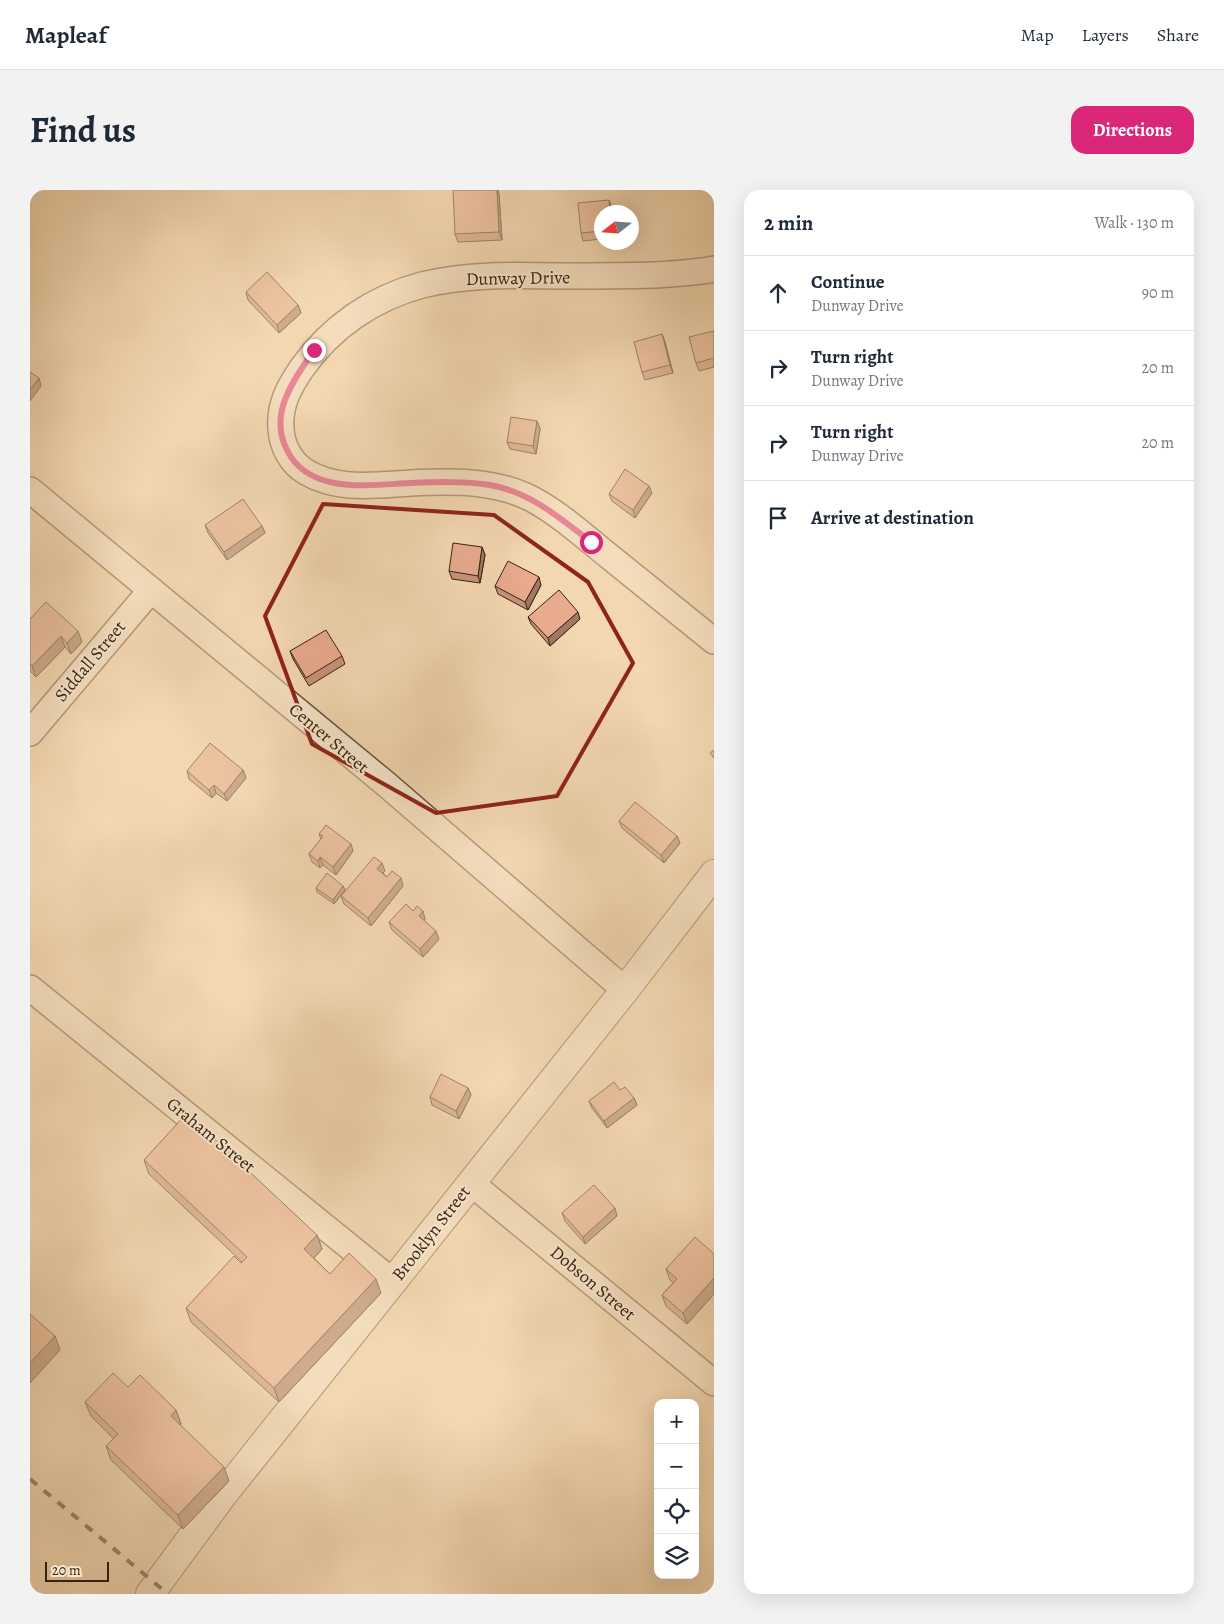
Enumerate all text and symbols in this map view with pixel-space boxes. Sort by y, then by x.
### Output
text: Mapleaf [25,19,107,51]
text: Map [1021,23,1054,47]
text: Layers [1082,23,1129,47]
text: Share [1157,23,1199,47]
text: Find us [30,106,136,154]
button: Directions [1071,106,1194,154]
north arrow [594,205,639,250]
text: 2 min [764,209,813,237]
text: Walk · 130 m [1094,212,1174,234]
street label: Dunway Drive [466,265,570,291]
text: Continue [811,269,885,295]
icon: ahead [764,279,792,307]
text: 90 m [1142,282,1174,304]
text: Dunway Drive [811,295,904,317]
route end [303,339,326,362]
text: Turn right [811,344,893,370]
icon: right [764,354,792,382]
text: 20 m [1141,357,1174,379]
text: Dunway Drive [811,370,904,392]
text: Turn right [811,419,893,445]
icon: right [764,429,792,457]
text: 20 m [1141,432,1174,454]
text: Dunway Drive [811,445,904,467]
icon: arrive [764,504,792,532]
text: Arrive at destination [811,505,974,531]
route start [580,531,603,554]
street label: Siddall Street [49,615,131,707]
street label: Center Street [284,697,374,779]
street label: Graham Street [162,1092,260,1178]
street label: Brooklyn Street [386,1181,476,1285]
street label: Dobson Street [545,1240,641,1326]
map controls [654,1399,699,1579]
button: + [654,1399,699,1444]
button: − [654,1444,699,1489]
button: locate [654,1489,699,1534]
button: layers [654,1534,699,1579]
scale bar [45,1559,109,1582]
text: 20 m [52,1561,81,1580]

